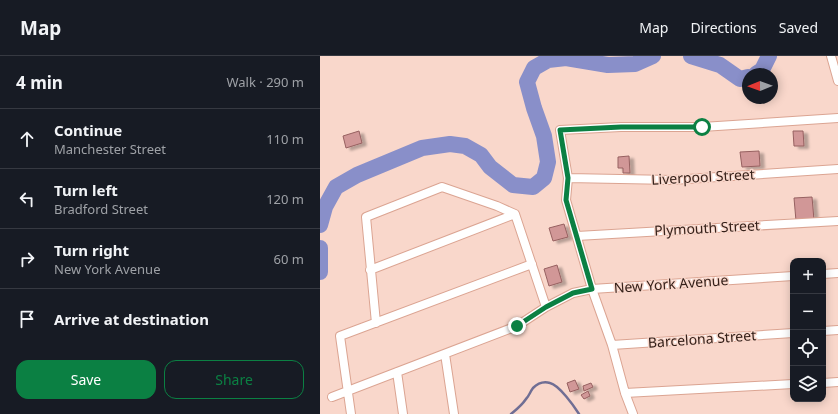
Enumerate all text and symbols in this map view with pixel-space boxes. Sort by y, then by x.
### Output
text: Map [20,15,61,41]
text: Map [639,18,668,37]
text: Directions [690,18,757,37]
text: Saved [779,18,818,37]
north arrow [742,68,778,104]
text: 4 min [16,71,63,94]
text: Walk · 290 m [226,73,304,91]
route start [693,118,711,136]
text: Continue [54,120,122,140]
icon: ahead [16,128,38,150]
text: 110 m [266,130,304,148]
text: Manchester Street [54,140,166,158]
street label: Liverpool Street [651,164,755,189]
text: Turn left [54,180,118,200]
icon: left [16,188,38,210]
text: 120 m [266,190,304,208]
text: Bradford Street [54,200,148,218]
street label: Plymouth Street [654,215,760,240]
text: Turn right [54,240,129,260]
icon: right [16,248,38,270]
text: 60 m [274,250,304,268]
map controls [790,258,826,402]
button: + [790,258,826,294]
text: New York Avenue [54,260,160,278]
street label: New York Avenue [613,270,729,297]
button: − [790,294,826,330]
icon: arrive [16,308,38,330]
text: Arrive at destination [54,309,209,329]
route end [508,317,526,335]
street label: Barcelona Street [647,325,757,352]
button: locate [790,330,826,366]
button: Save [16,360,156,399]
button: Share [164,360,304,399]
button: layers [790,366,826,402]

